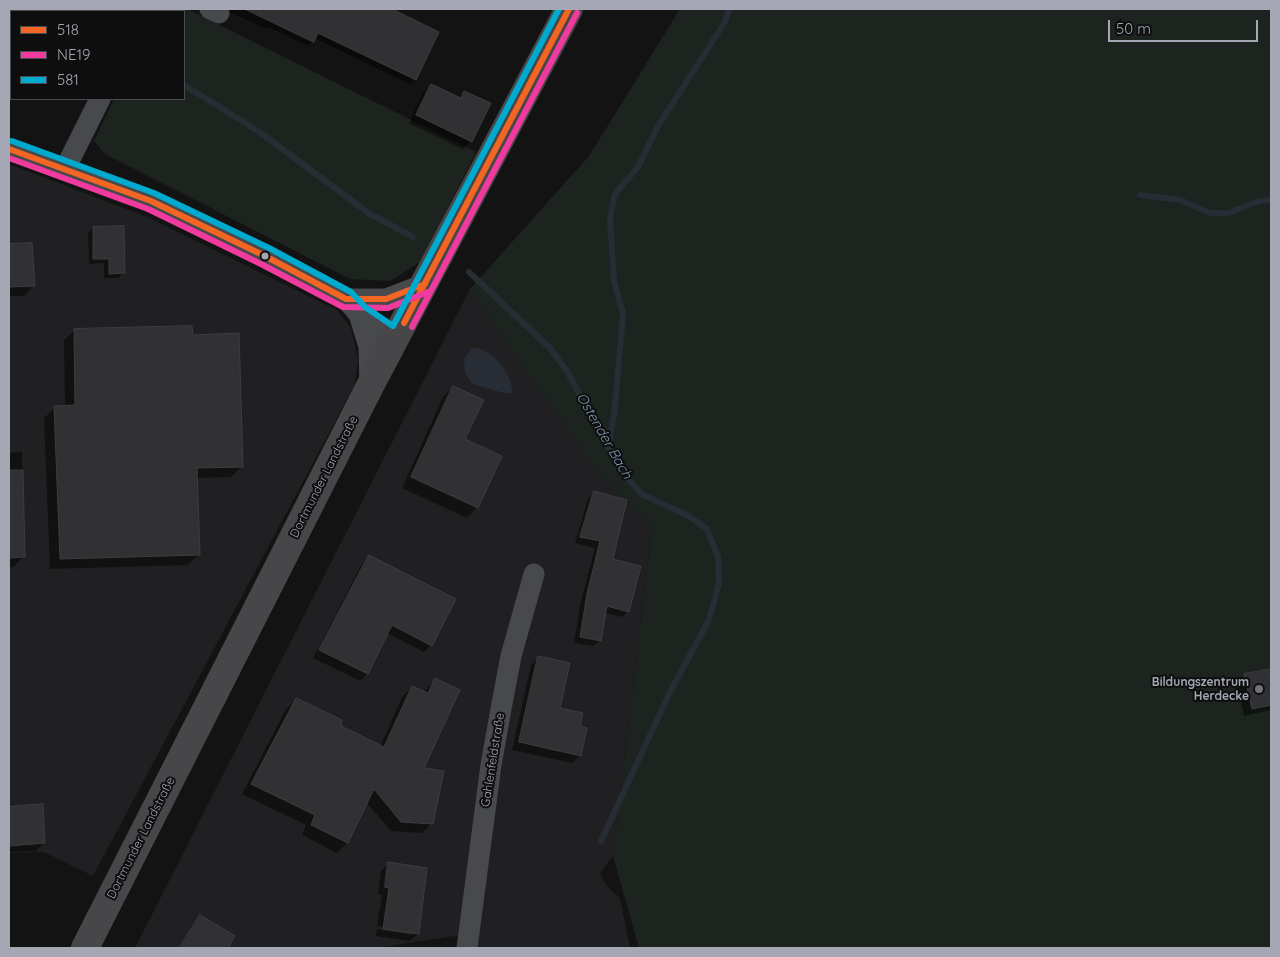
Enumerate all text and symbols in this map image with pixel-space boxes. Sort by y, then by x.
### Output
legend [10,10,185,100]
scale bar [1110,10,1260,42]
text: 50 m [1116,19,1151,38]
text: 518 [57,20,79,39]
text: NE19 [57,45,90,64]
text: 581 [57,70,79,89]
unlabelled marker [260,251,270,261]
water label: Ostender Bach [573,390,635,482]
street label: Dortmunder Landstraße [287,414,361,540]
place label: Bildungszentrum Herdecke [1152,675,1249,703]
marker: Bildungszentrum Herdecke [1253,683,1265,695]
street label: Gahlenfeldstraße [478,712,508,808]
street label: Dortmunder Landstraße [104,775,178,901]

